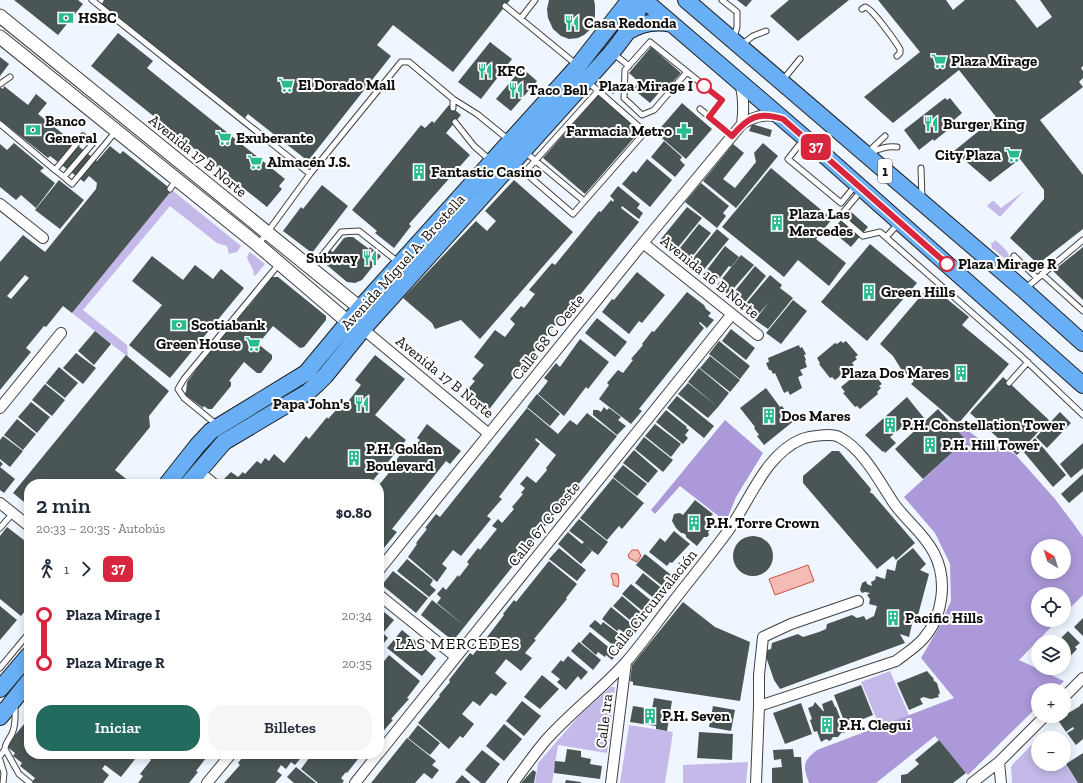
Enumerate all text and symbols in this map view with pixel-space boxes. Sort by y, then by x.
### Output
bank icon: HSBC [57,9,75,27]
place label: HSBC [78,9,117,27]
restaurant icon: Casa Redonda [563,14,581,32]
place label: Casa Redonda [584,14,677,32]
supermarket icon: Plaza Mirage [930,52,948,70]
place label: Plaza Mirage [951,52,1037,70]
restaurant icon: KFC [476,62,494,80]
place label: KFC [497,62,526,80]
supermarket icon: El Dorado Mall [277,76,295,94]
place label: El Dorado Mall [298,76,395,94]
place label: Plaza Mirage I [599,77,693,95]
marker: Plaza Mirage I [696,78,712,94]
restaurant icon: Taco Bell [507,81,525,99]
place label: Taco Bell [528,81,588,99]
street label: Avenida 17 B Norte [145,111,251,201]
place label: Banco General [45,112,97,147]
restaurant icon: Burger King [922,115,940,133]
place label: Burger King [943,115,1025,133]
bank icon: Banco General [24,121,42,139]
place label: Farmacia Metro [566,122,672,140]
pharmacy icon: Farmacia Metro [675,122,693,140]
supermarket icon: Exuberante [215,129,233,147]
place label: Exuberante [236,129,314,147]
line badge: 37 [798,134,834,160]
text: 37 [809,138,823,155]
place label: City Plaza [935,146,1001,164]
supermarket icon: City Plaza [1004,146,1022,164]
supermarket icon: Almacén J.S. [246,153,264,171]
place label: Almacén J.S. [267,153,350,171]
road number: 1 [878,159,892,183]
building icon: Fantastic Casino [410,163,428,181]
place label: Fantastic Casino [431,163,542,181]
street label: Avenida Miguel A. Brostella [337,190,469,334]
place label: Plaza Las Mercedes [789,205,853,240]
building icon: Plaza Las Mercedes [768,214,786,232]
street label: Avenida 16 B Norte [657,232,763,322]
place label: Subway [306,249,358,267]
restaurant icon: Subway [361,249,379,267]
place label: Plaza Mirage R [958,255,1057,273]
marker: Plaza Mirage R [939,256,955,272]
building icon: Green Hills [860,283,878,301]
place label: Green Hills [881,283,955,301]
street label: Calle 68 C Oeste [508,291,588,383]
bank icon: Scotiabank [170,316,188,334]
place label: Scotiabank [191,316,266,334]
street label: Avenida 17 B Norte [392,332,498,422]
place label: Green House [156,335,241,353]
supermarket icon: Green House [244,335,262,353]
place label: Plaza Dos Mares [841,364,949,382]
building icon: Plaza Dos Mares [952,364,970,382]
place label: Papa John's [273,395,350,413]
restaurant icon: Papa John's [353,395,371,413]
building icon: Dos Mares [760,407,778,425]
place label: Dos Mares [781,407,851,425]
building icon: P.H. Constellation Tower [881,416,899,434]
place label: P.H. Constellation Tower [902,416,1066,434]
building icon: P.H. Hill Tower [921,436,939,454]
place label: P.H. Hill Tower [942,436,1040,454]
place label: P.H. Golden Boulevard [366,440,442,475]
building icon: P.H. Golden Boulevard [345,449,363,467]
street label: Calle 67 C Oeste [504,478,584,570]
text: 2 min [36,492,91,519]
text: $0.80 [336,504,372,522]
building icon: P.H. Torre Crown [685,514,703,532]
place label: P.H. Torre Crown [706,514,819,532]
text: 20:33 – 20:35 · Autobús [36,521,165,536]
north arrow [1031,539,1071,579]
map controls [1031,539,1071,771]
street label: Calle Circunvalación [603,545,701,660]
icon: walk [36,558,58,580]
icon: forward [75,558,97,580]
text: 37 [111,560,125,577]
text: 1 [64,562,69,577]
button: locate [1031,587,1071,627]
text: Plaza Mirage I [66,606,160,624]
text: 20:34 [342,608,372,623]
building icon: Pacific Hills [884,609,902,627]
place label: Pacific Hills [905,609,983,627]
district label: LAS MERCEDES [395,634,521,653]
button: layers [1031,635,1071,675]
text: Plaza Mirage R [66,654,165,672]
text: 20:35 [342,656,372,671]
button: + [1031,683,1071,723]
street label: Calle 1ra [592,693,616,749]
button: Iniciar [36,705,200,751]
button: Billetes [208,705,372,751]
building icon: P.H. Seven [641,707,659,725]
place label: P.H. Seven [662,707,730,725]
building icon: P.H. Clegui [818,716,836,734]
place label: P.H. Clegui [839,716,911,734]
button: − [1031,731,1071,771]

